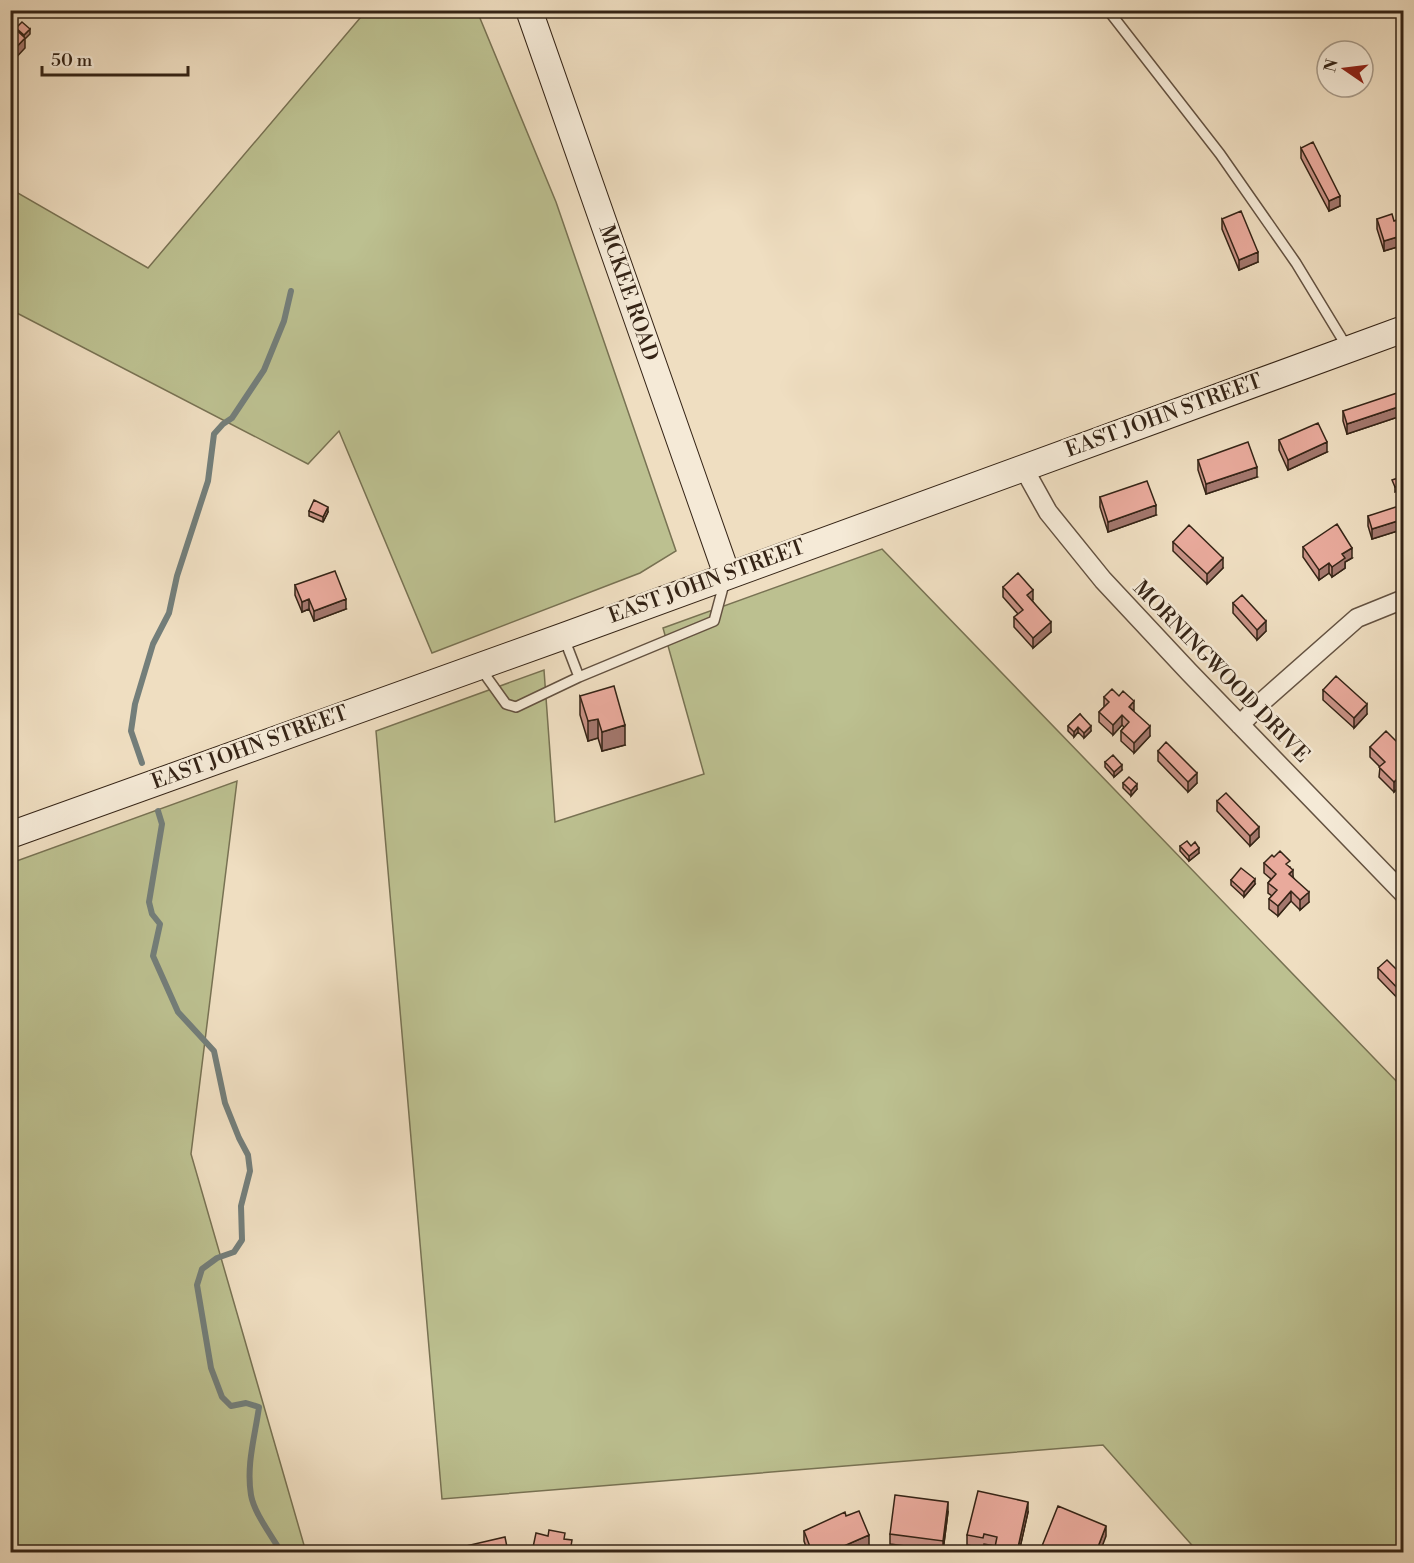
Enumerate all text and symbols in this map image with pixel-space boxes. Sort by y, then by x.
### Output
scale bar [42,39,188,77]
north arrow [1315,39,1375,99]
text: 50 m [51,49,93,72]
text: N [1320,57,1343,74]
street label: MCKEE ROAD [593,221,663,365]
street label: EAST JOHN STREET [1062,368,1266,464]
street label: EAST JOHN STREET [605,534,809,630]
street label: MORNINGWOOD DRIVE [1127,576,1315,768]
street label: EAST JOHN STREET [148,700,352,796]

